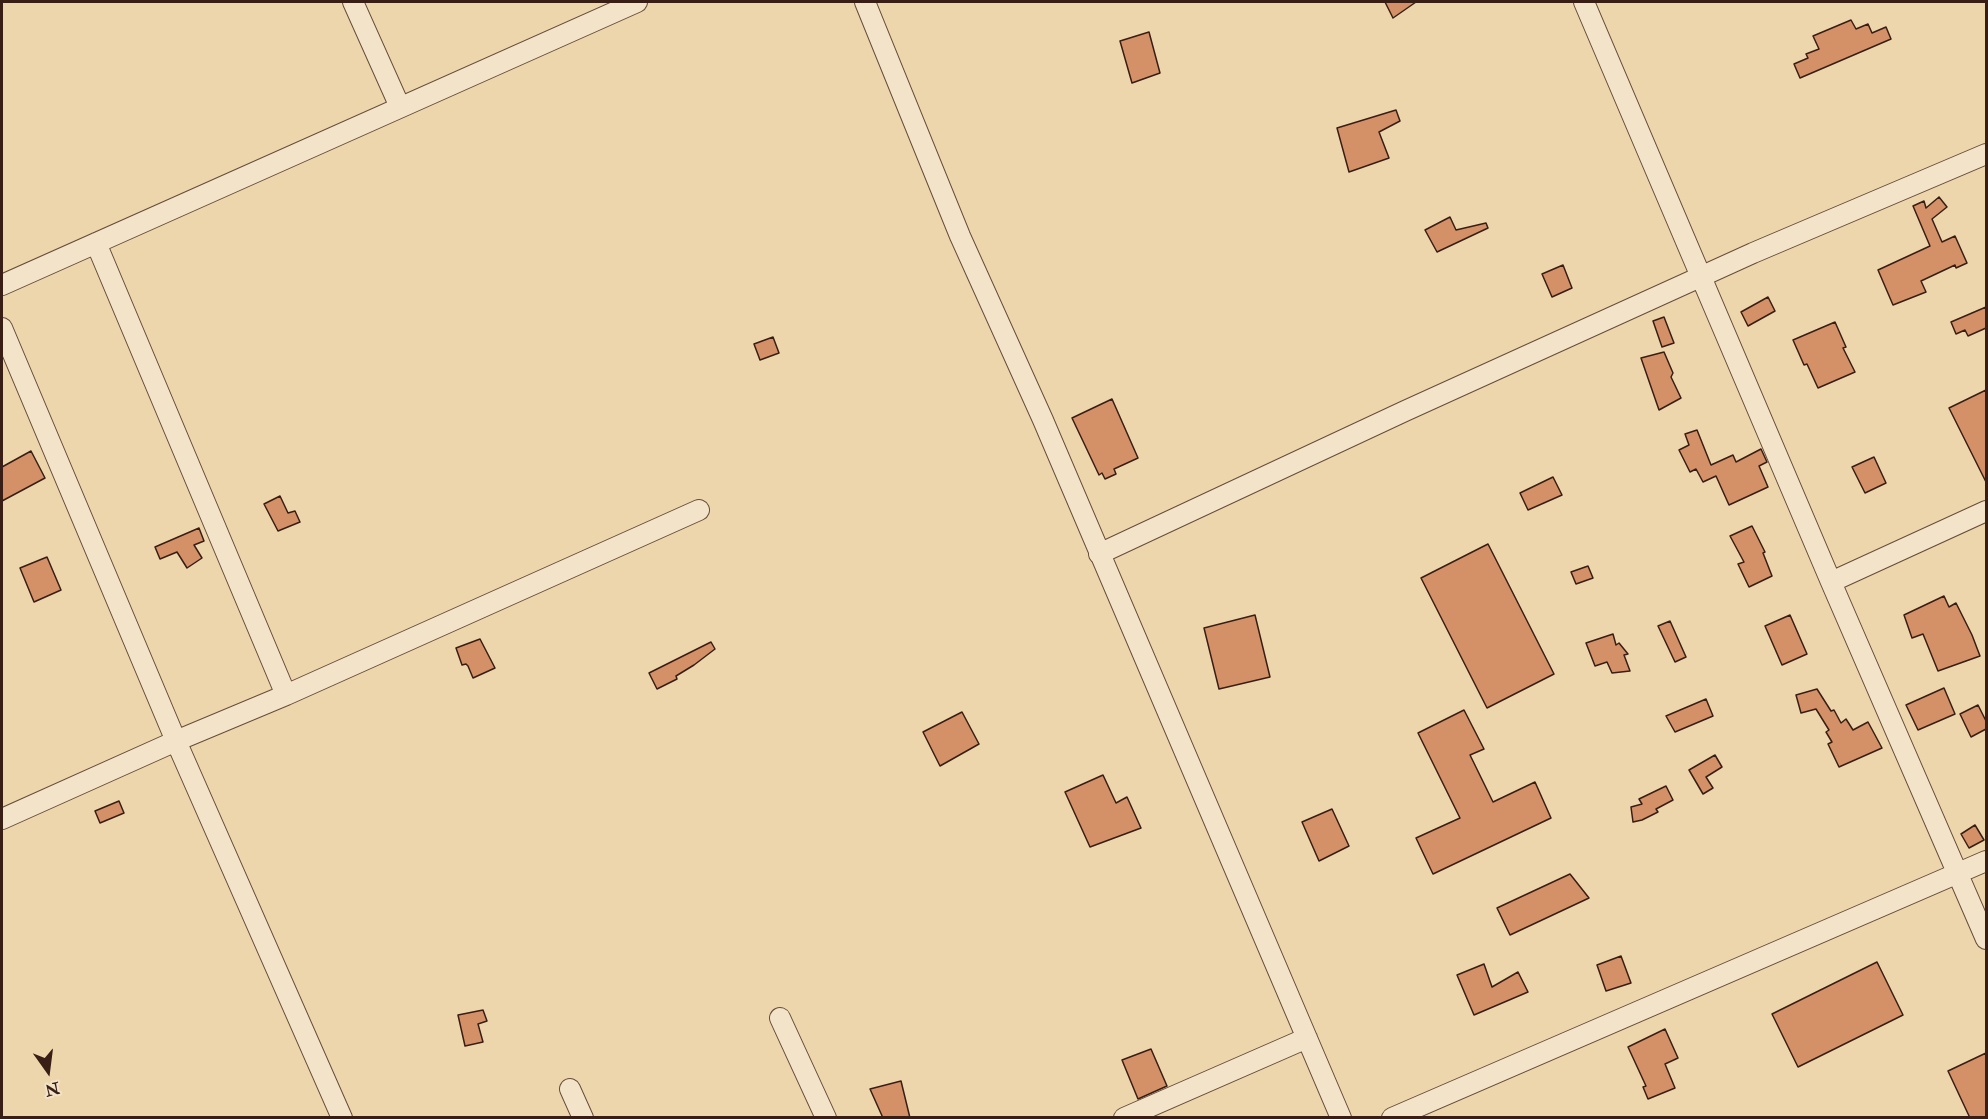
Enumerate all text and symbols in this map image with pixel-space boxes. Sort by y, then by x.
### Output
north arrow [18,1041,78,1101]
text: N [43,1077,62,1100]

